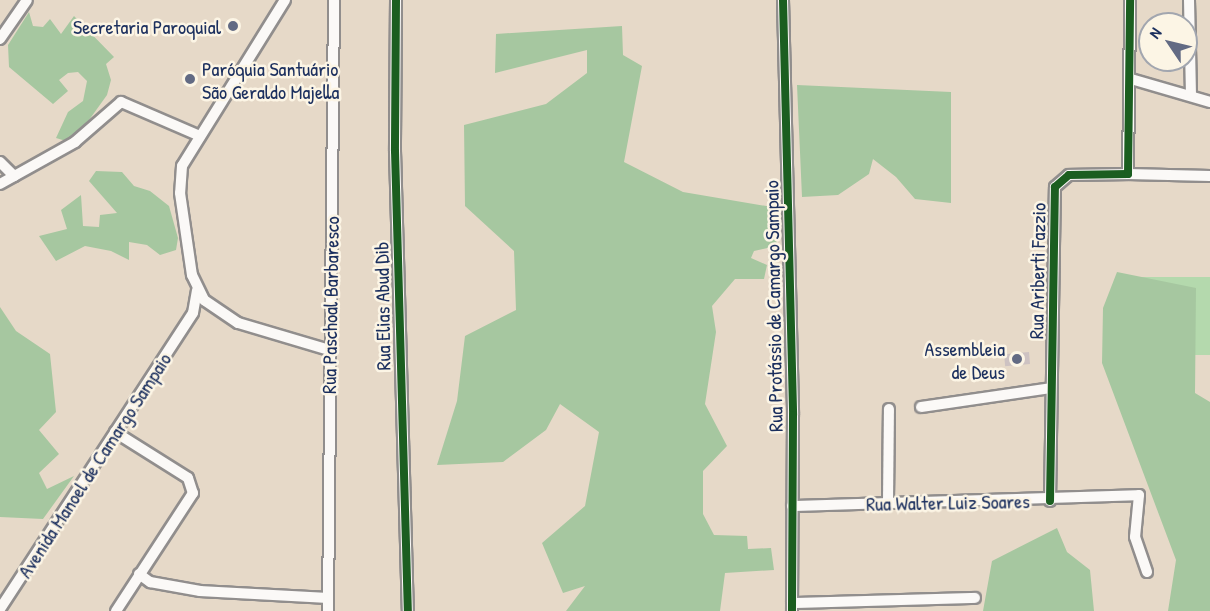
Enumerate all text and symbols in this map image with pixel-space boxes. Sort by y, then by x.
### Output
north arrow [1138,12,1198,72]
place label: Secretaria Paroquial [73,14,221,38]
marker: Secretaria Paroquial [226,19,240,33]
text: N [1143,23,1166,43]
place label: Paróquia Santuário São Geraldo Majella [202,56,339,103]
marker: Paróquia Santuário São Geraldo Majella [183,72,197,86]
street label: Rua Protássio de Camargo Sampaio [759,180,787,432]
street label: Rua Ariberti Fazzio [1024,203,1050,339]
street label: Rua Paschoal Barbaresco [316,216,344,394]
street label: Rua Elias Abud Dib [369,241,395,371]
place label: Assembleia de Deus [924,336,1005,383]
street label: Avenida Manoel de Camargo Sampaio [12,348,176,582]
marker: Assembleia de Deus [1010,352,1024,366]
street label: Rua Walter Luiz Soares [866,489,1030,515]

